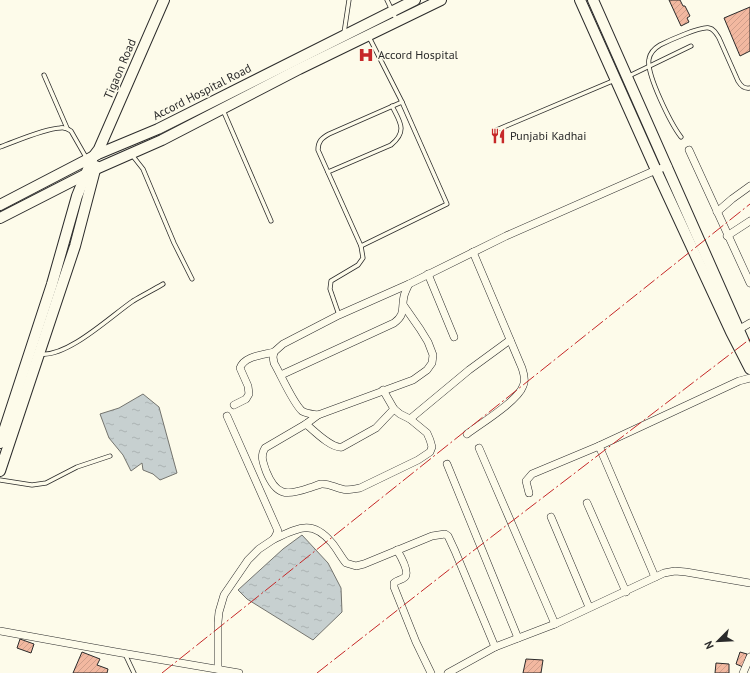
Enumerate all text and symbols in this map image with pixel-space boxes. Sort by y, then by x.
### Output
street label: Tigaon Road [100,36,139,101]
hospital icon: Accord Hospital [357,46,375,64]
place label: Accord Hospital [378,47,459,62]
street label: Accord Hospital Road [150,60,254,123]
restaurant icon: Punjabi Kadhai [489,127,507,145]
place label: Punjabi Kadhai [510,128,587,143]
north arrow [698,621,738,661]
text: N [701,639,717,651]

